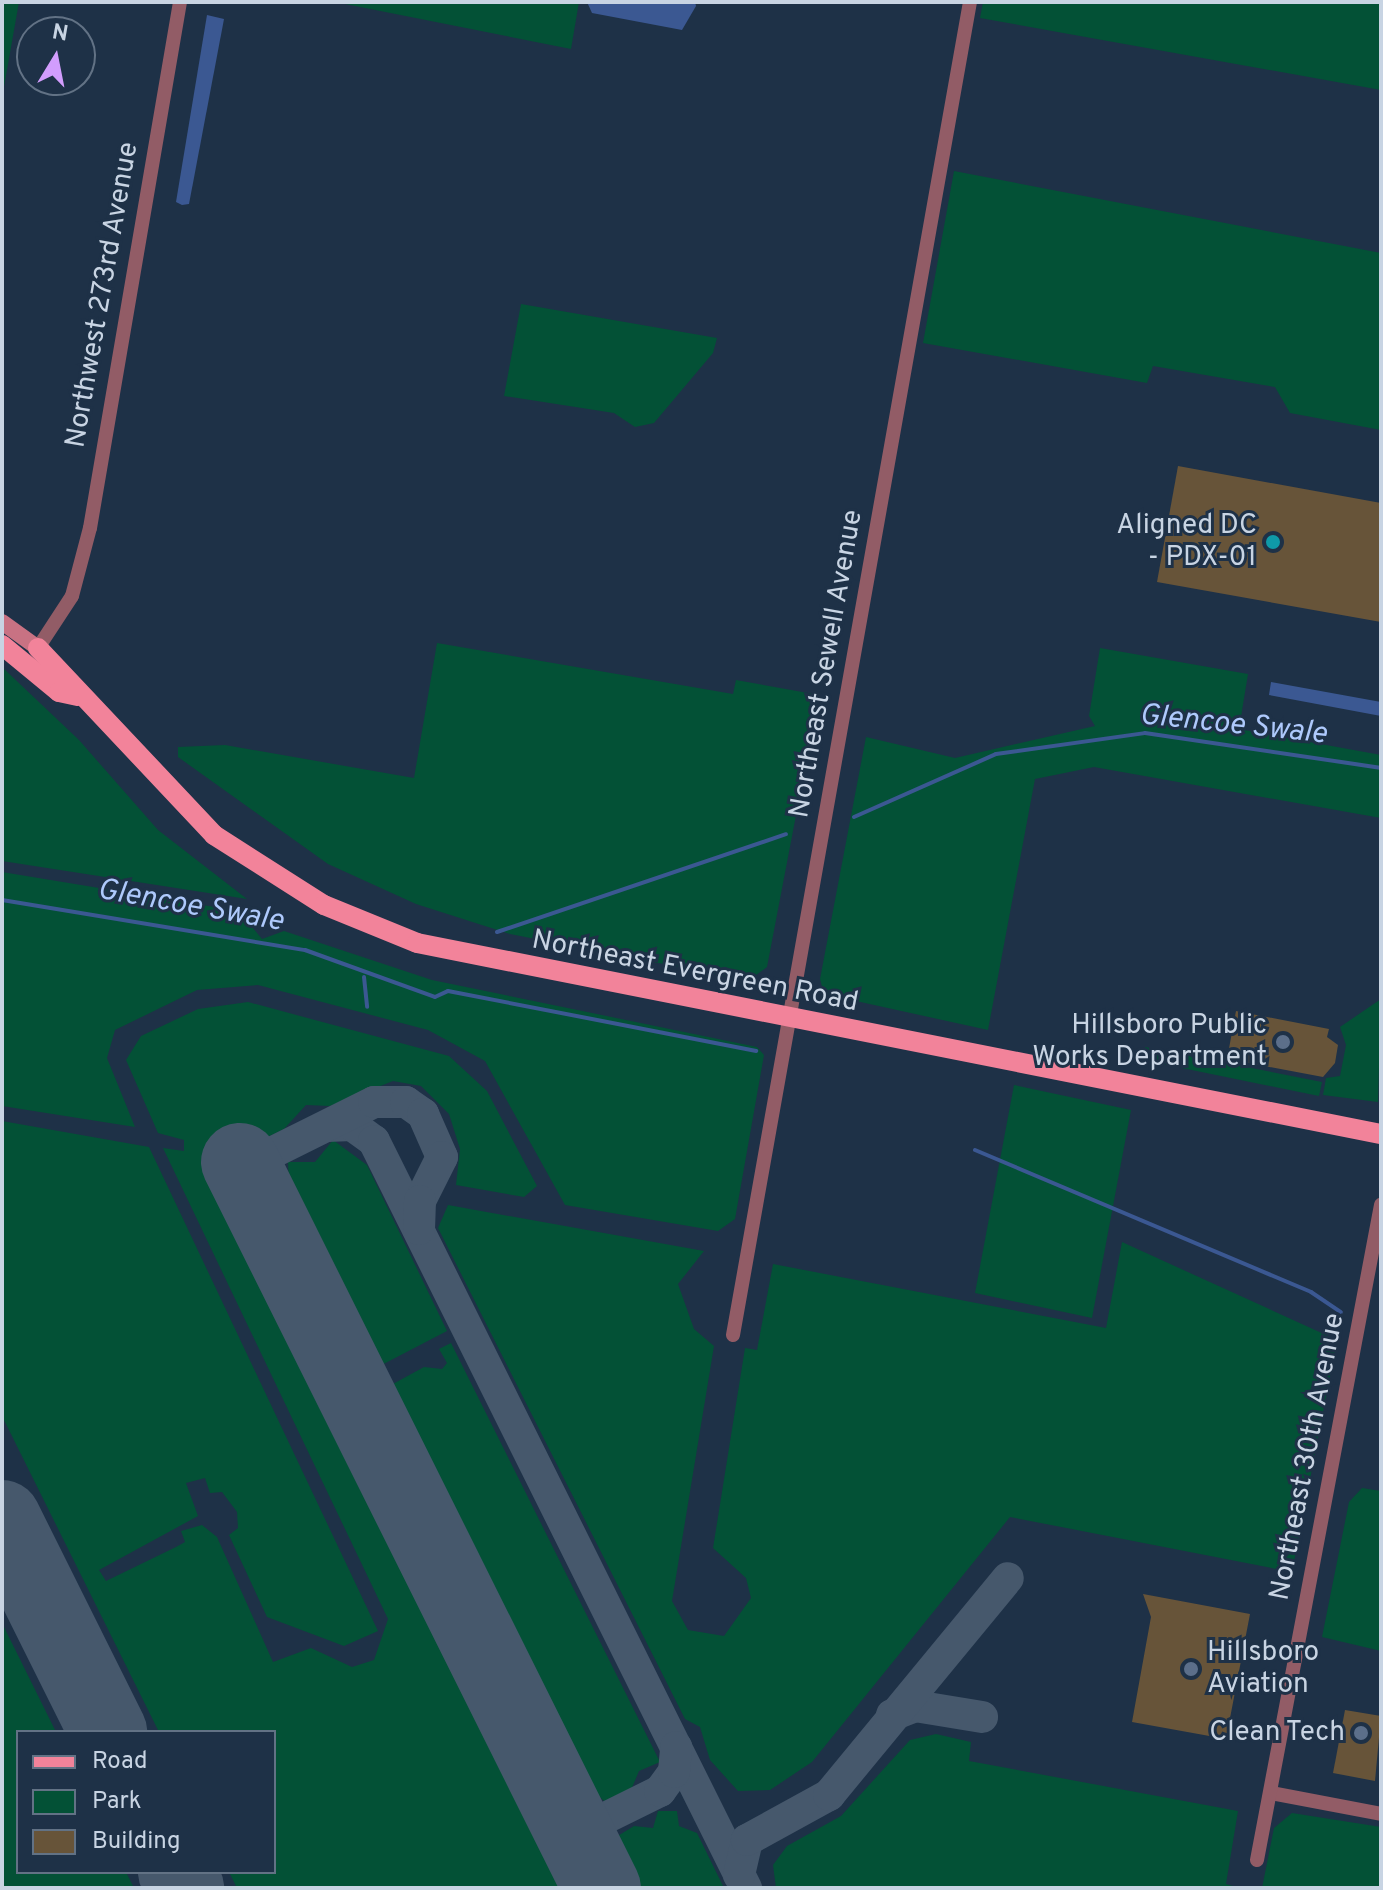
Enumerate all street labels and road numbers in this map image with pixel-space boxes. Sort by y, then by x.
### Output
street label: Northwest 273rd Avenue [59,139,147,451]
street label: Northeast Sewell Avenue [783,507,871,821]
street label: Northeast Evergreen Road [529,924,861,1020]
street label: Northeast 30th Avenue [1264,1310,1352,1604]

